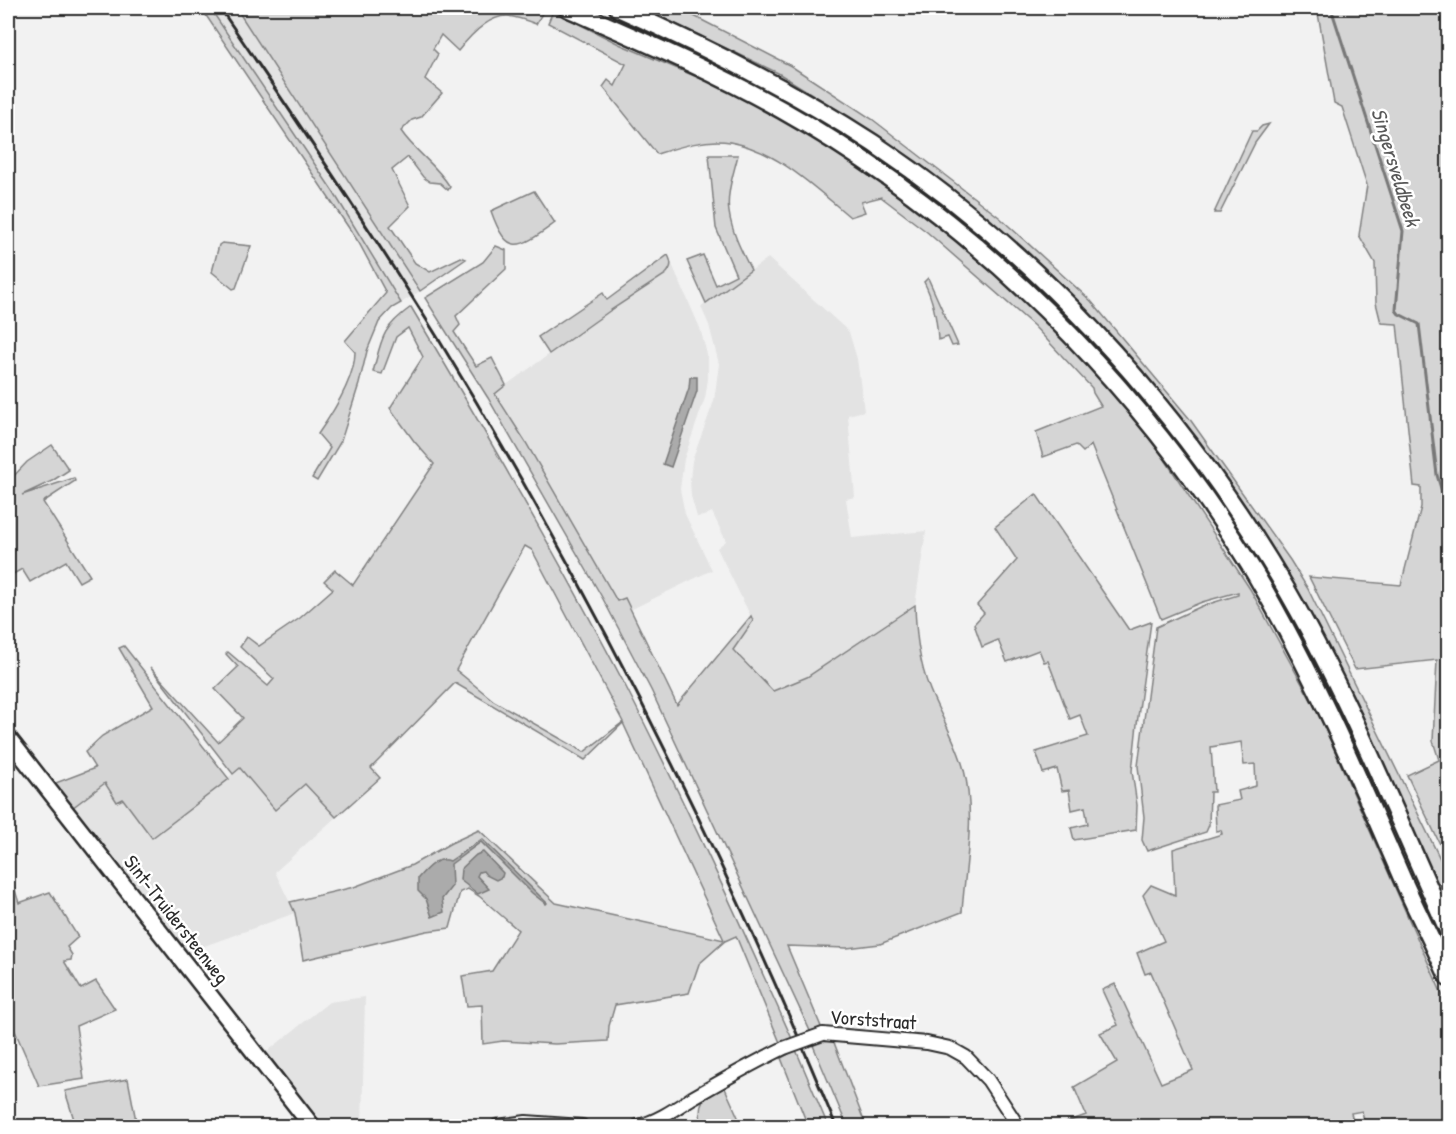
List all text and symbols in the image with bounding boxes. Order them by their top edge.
water label: Singersveldbeek [1364,104,1428,232]
street label: Sint-Truidersteenweg [118,849,236,989]
street label: Vorststraat [829,1003,918,1036]

